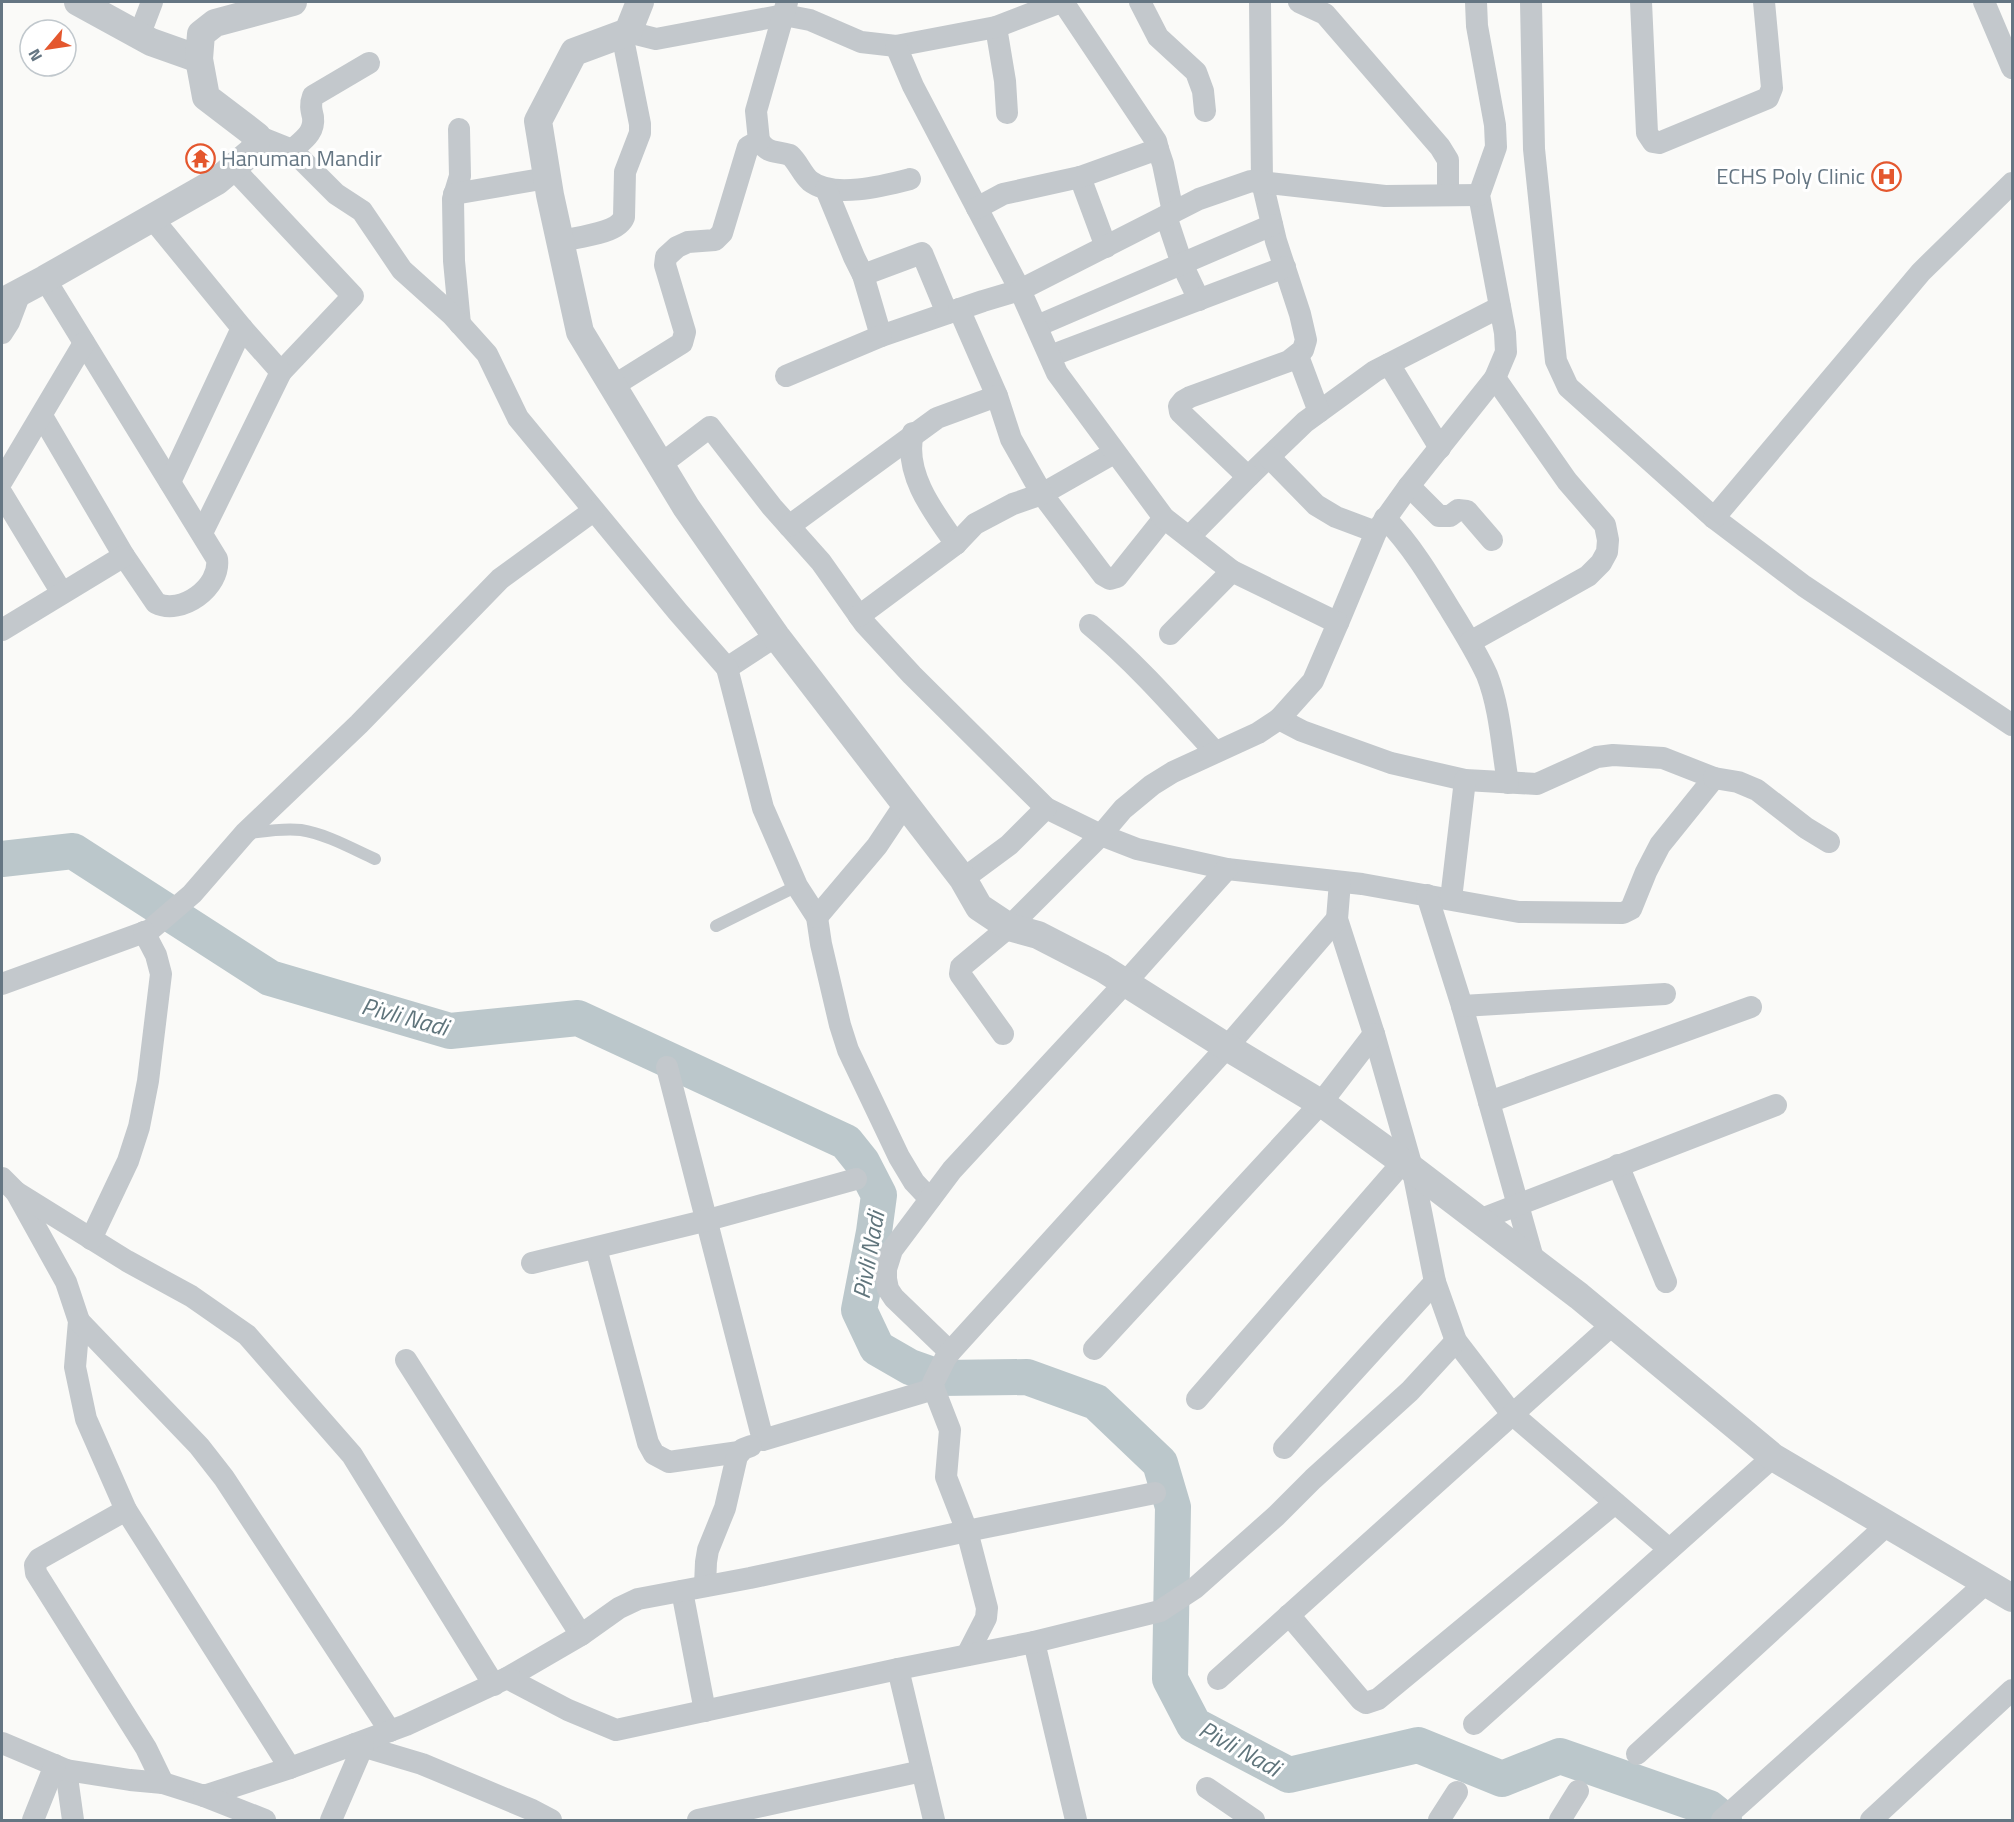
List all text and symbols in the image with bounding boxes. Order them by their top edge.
north arrow [18,18,78,78]
text: N [22,45,48,66]
place label: Hanuman Mandir [221,141,382,175]
temple icon: Hanuman Mandir [184,142,216,174]
place label: ECHS Poly Clinic [1716,159,1865,193]
hospital icon: ECHS Poly Clinic [1870,160,1902,192]
water label: Pivli Nadi [358,987,455,1046]
water label: Pivli Nadi [843,1205,894,1302]
water label: Pivli Nadi [1193,1711,1290,1787]

